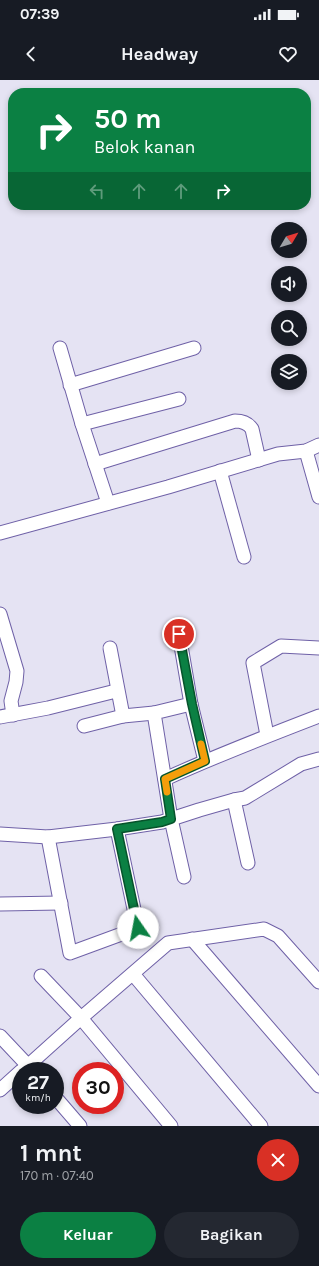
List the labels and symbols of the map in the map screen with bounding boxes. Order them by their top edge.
north arrow [271,222,307,258]
pin [162,617,196,651]
position arrow [117,907,159,949]
speed limit sign: 30 [72,1062,124,1114]

